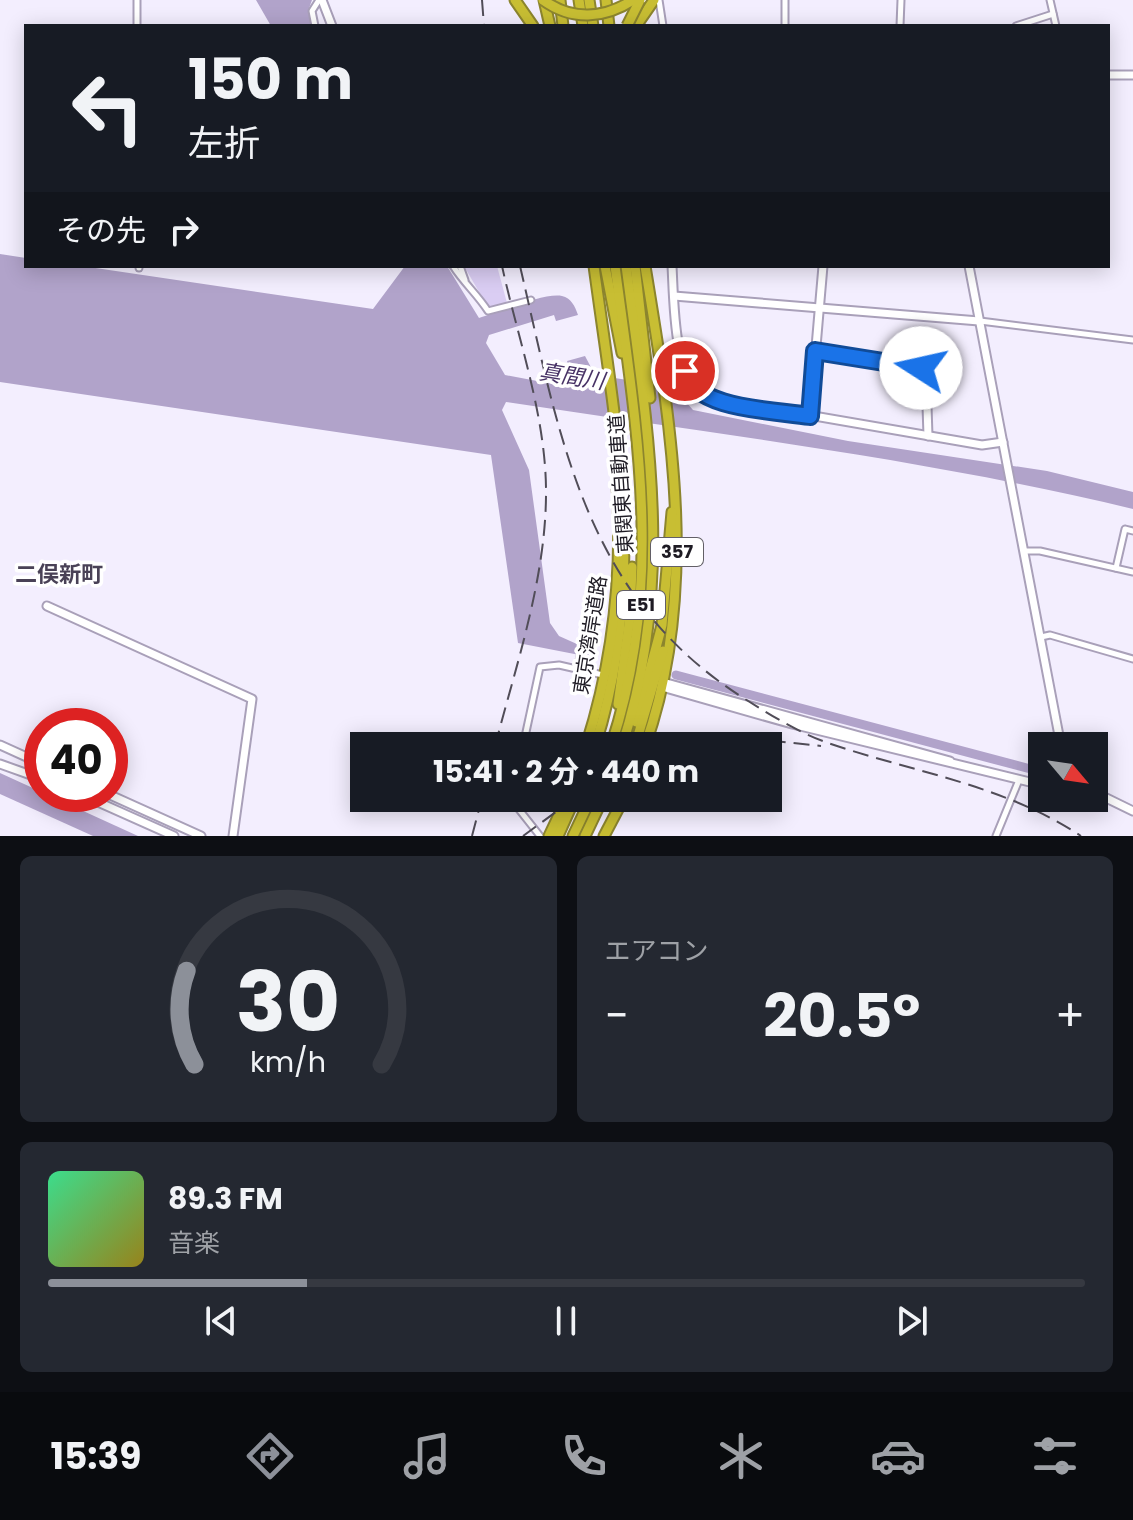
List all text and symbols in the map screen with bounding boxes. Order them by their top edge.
text: 150 m [188,40,353,119]
icon: left [56,56,160,160]
text: 左折 [188,118,260,169]
icon: right [162,208,206,252]
text: その先 [56,209,146,252]
position arrow [879,326,963,410]
pin [651,337,719,405]
icon: arrive [663,349,707,393]
water label: 真間川 [537,356,609,397]
street label: 東関東自動車道 [602,413,640,555]
road number: 357 [651,538,703,566]
district label: 二俣新町 [15,559,103,590]
street label: 東京湾岸道路 [567,574,613,696]
road number: E51 [617,591,665,619]
speed limit sign: 40 [24,708,128,812]
north arrow [1028,732,1108,812]
map controls [1028,732,1108,812]
text: 15:41 · 2 分 · 440 m [433,750,699,793]
text: エアコン [605,933,709,969]
text: 30 [236,944,341,1060]
text: 20.5° [763,974,920,1058]
text: − [605,985,629,1046]
text: + [1055,985,1085,1046]
text: km/h [250,1042,326,1082]
text: 89.3 FM [168,1177,283,1220]
text: 音楽 [168,1225,220,1261]
icon: previous [199,1299,243,1343]
icon: pause [544,1299,588,1343]
icon: next [890,1299,934,1343]
icon: directions [242,1428,298,1484]
icon: music [399,1428,455,1484]
icon: phone [556,1428,612,1484]
icon: climate [713,1428,769,1484]
icon: car [870,1428,926,1484]
icon: filters [1027,1428,1083,1484]
text: 15:39 [50,1431,142,1482]

